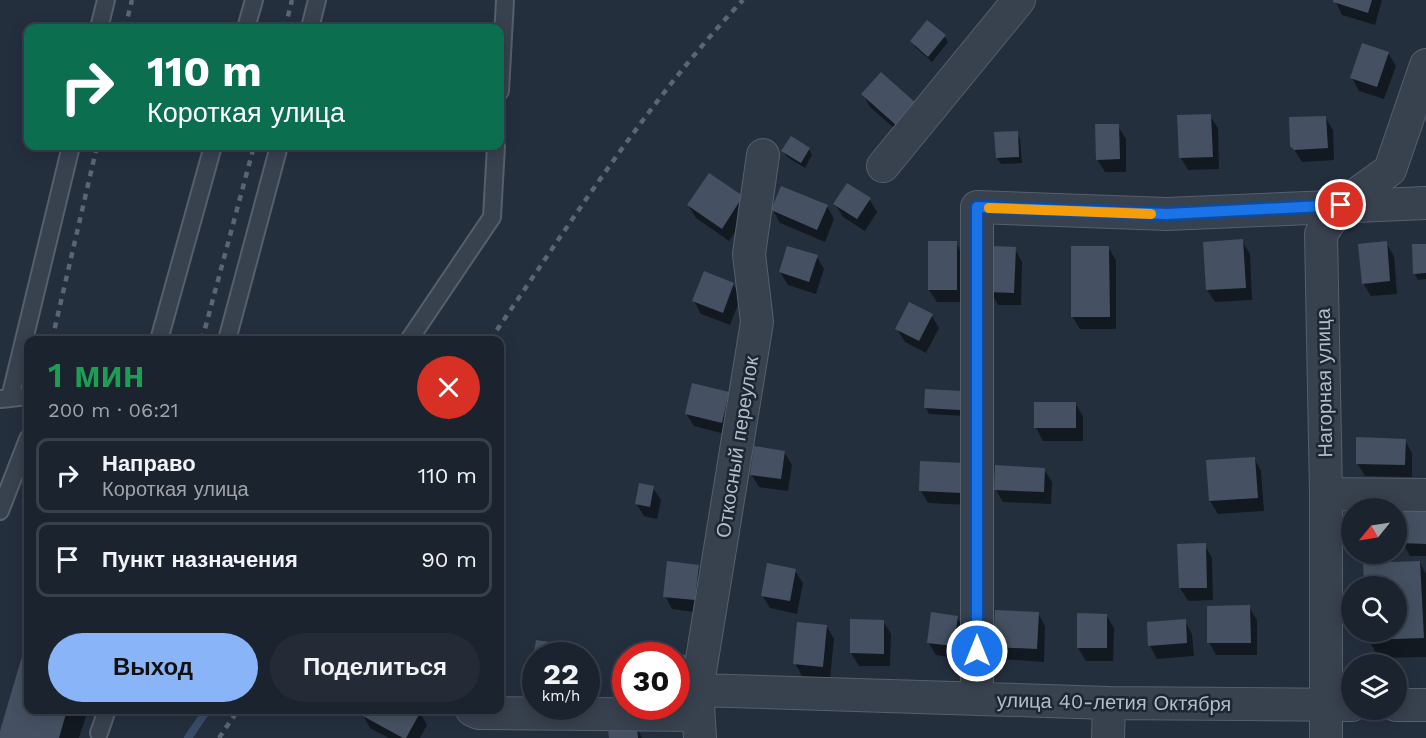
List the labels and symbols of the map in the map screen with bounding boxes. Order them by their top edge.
pin [1315,179,1366,230]
street label: Нагорная улица [1311,307,1337,458]
street label: Откосный переулок [711,354,763,540]
north arrow [1341,498,1407,564]
position arrow [945,619,1009,683]
speed limit sign: 30 [612,642,690,720]
street label: улица 40-летия Октября [997,688,1231,716]

